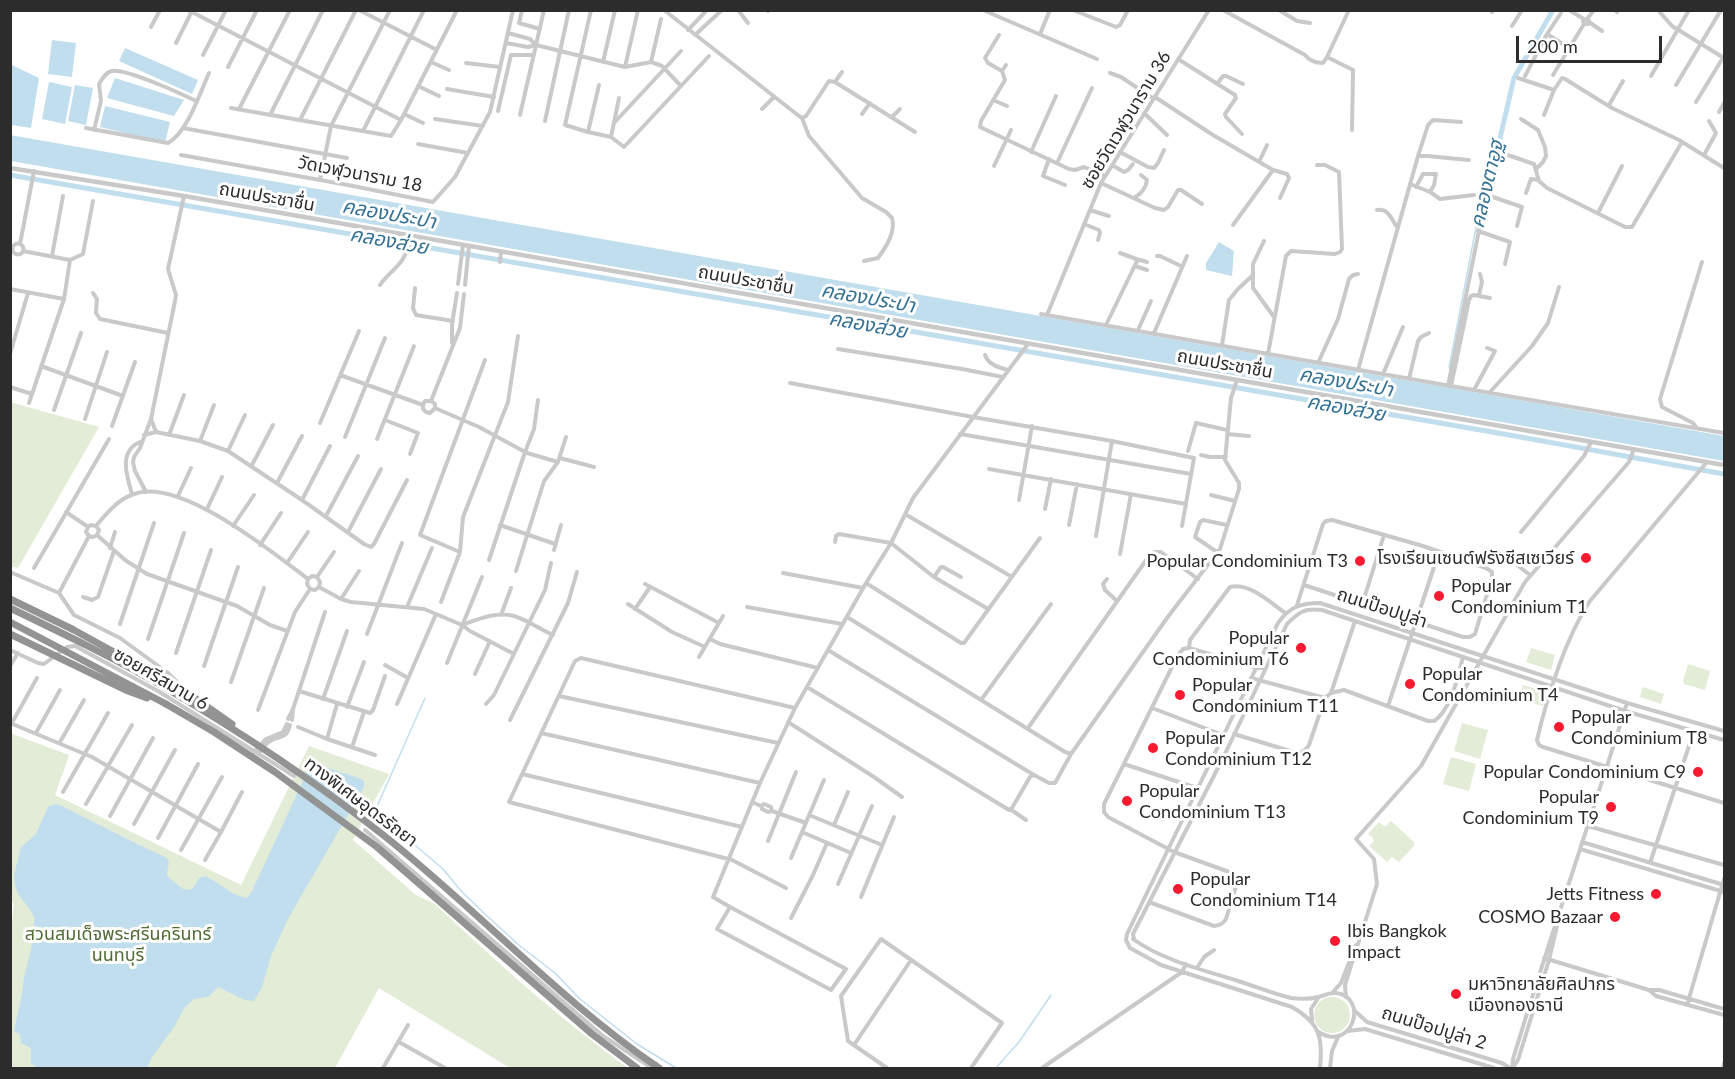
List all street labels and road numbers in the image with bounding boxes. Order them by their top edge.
street label: ซอยวัดเวฬุวนาราม 36 [1076,47,1176,193]
street label: วัดเวฬุวนาราม 18 [296,151,424,197]
street label: ถนนประชาชื่น [217,178,317,216]
street label: ถนนประชาชื่น [696,261,796,299]
street label: ถนนประชาชื่น [1175,345,1275,383]
street label: ถนนป๊อปปูล่า [1334,583,1430,633]
street label: ซอยศรีสมาน 6 [110,643,212,715]
street label: ทางพิเศษอุดรรัถยา [300,752,422,852]
street label: ถนนป๊อปปูล่า 2 [1379,1002,1489,1054]

